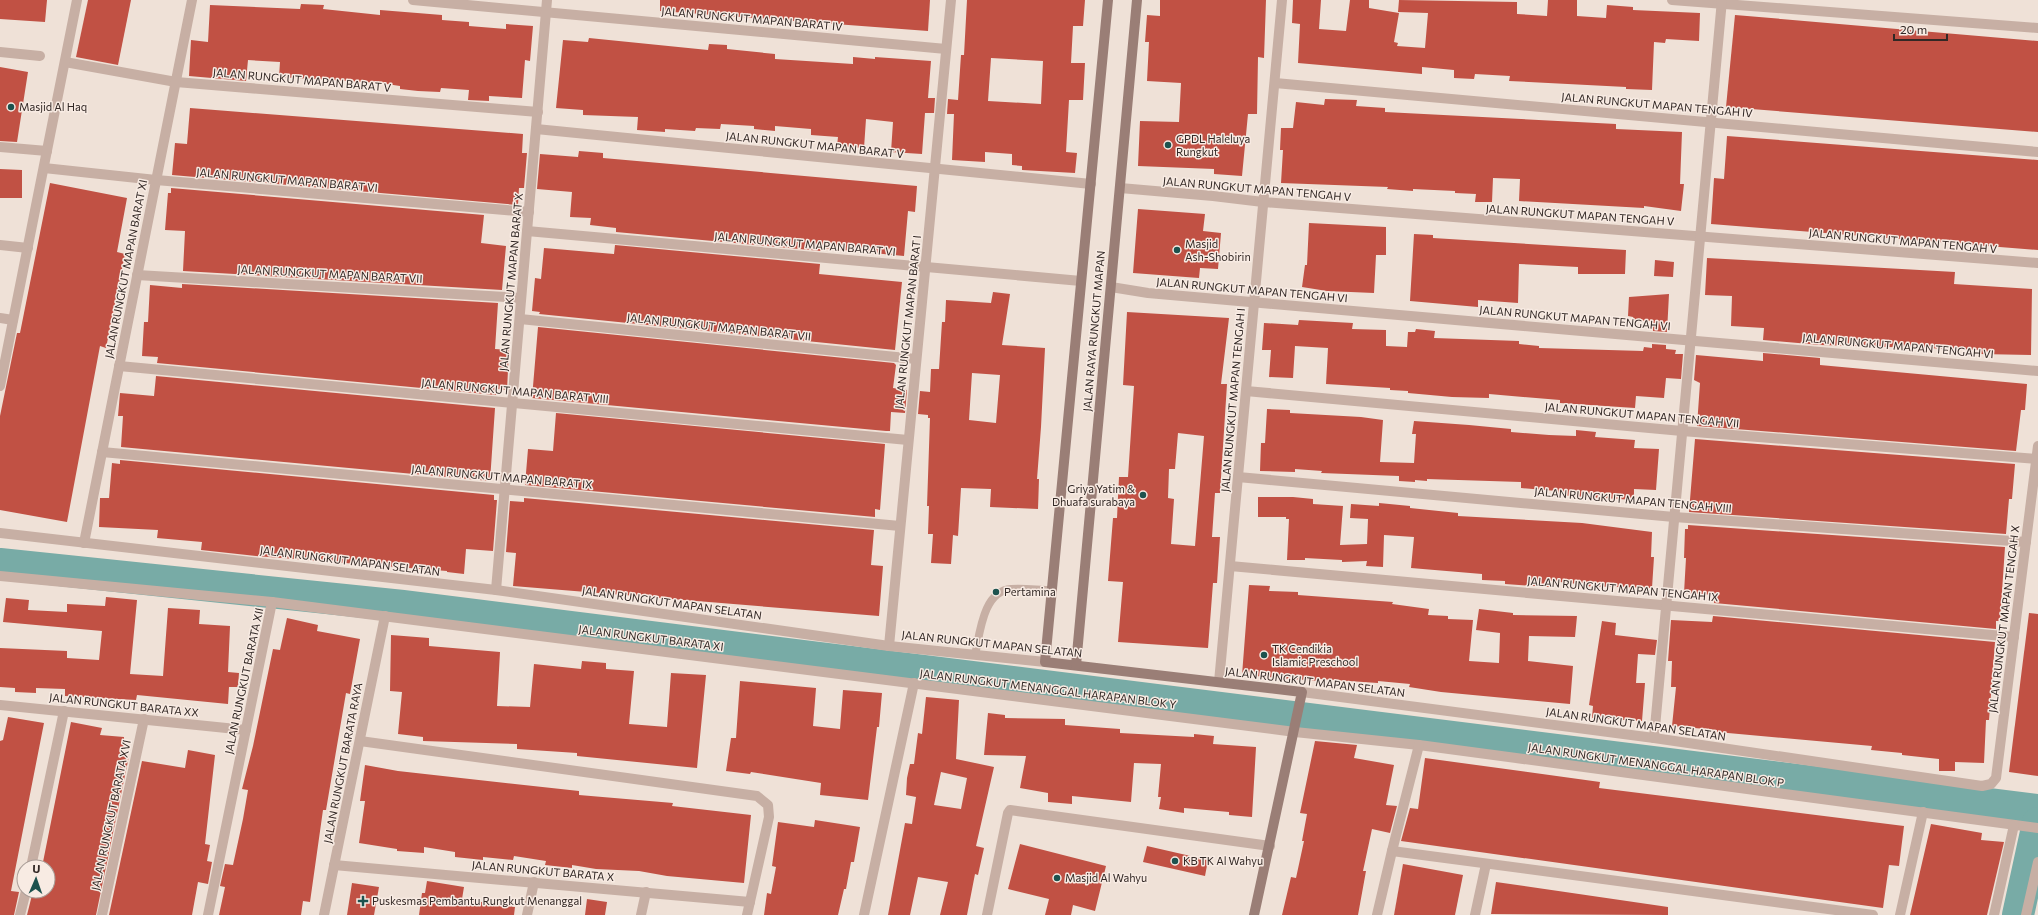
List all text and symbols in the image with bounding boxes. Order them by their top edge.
street label: JALAN RUNGKUT MAPAN BARAT IV [661,4,844,34]
scale bar [1894,16,1947,42]
text: 20 m [1900,22,1927,36]
street label: JALAN RUNGKUT MAPAN BARAT V [212,65,392,95]
street label: JALAN RUNGKUT MAPAN TENGAH IV [1561,90,1754,120]
place label: Masjid Al Haq [19,100,87,113]
marker: Masjid Al Haq [6,102,16,112]
street label: JALAN RUNGKUT MAPAN BARAT V [725,129,905,161]
place label: GPDL Haleluya Rungkut [1176,132,1250,158]
marker: GPDL Haleluya Rungkut [1163,140,1173,150]
street label: JALAN RUNGKUT MAPAN BARAT VI [196,165,378,195]
street label: JALAN RUNGKUT MAPAN TENGAH V [1162,174,1352,204]
street label: JALAN RUNGKUT MAPAN BARAT XI [102,178,150,360]
street label: JALAN RUNGKUT MAPAN BARAT X [496,192,526,372]
street label: JALAN RUNGKUT MAPAN TENGAH V [1485,201,1675,229]
street label: JALAN RUNGKUT MAPAN TENGAH V [1808,226,1998,256]
street label: JALAN RUNGKUT MAPAN BARAT VI [714,229,896,259]
street label: JALAN RUNGKUT MAPAN BARAT I [892,234,924,410]
place label: Masjid Ash-Shobirin [1185,237,1251,263]
marker: Masjid Ash-Shobirin [1172,245,1182,255]
street label: JALAN RAYA RUNGKUT MAPAN [1080,250,1108,412]
street label: JALAN RUNGKUT MAPAN BARAT VII [237,262,423,286]
street label: JALAN RUNGKUT MAPAN TENGAH VI [1156,275,1348,305]
street label: JALAN RUNGKUT MAPAN TENGAH VI [1479,303,1671,333]
street label: JALAN RUNGKUT MAPAN TENGAH I [1218,307,1248,493]
street label: JALAN RUNGKUT MAPAN BARAT VII [626,310,812,344]
street label: JALAN RUNGKUT MAPAN TENGAH VI [1802,331,1994,361]
street label: JALAN RUNGKUT MAPAN BARAT VIII [421,376,609,406]
street label: JALAN RUNGKUT MAPAN TENGAH VII [1544,400,1740,430]
street label: JALAN RUNGKUT MAPAN BARAT IX [411,462,594,492]
place label: Griya Yatim & Dhuafa surabaya [1052,482,1135,508]
street label: JALAN RUNGKUT MAPAN TENGAH VIII [1534,484,1732,516]
marker: Griya Yatim & Dhuafa surabaya [1138,490,1148,500]
street label: JALAN RUNGKUT MAPAN TENGAH X [1986,524,2023,714]
street label: JALAN RUNGKUT MAPAN SELATAN [259,543,441,579]
street label: JALAN RUNGKUT MAPAN TENGAH IX [1527,574,1720,604]
street label: JALAN RUNGKUT MAPAN SELATAN [581,583,763,623]
place label: Pertamina [1004,585,1056,598]
marker: Pertamina [991,587,1001,597]
street label: JALAN RUNGKUT BARATA XII [222,607,266,755]
street label: JALAN RUNGKUT BARATA XI [578,622,724,654]
street label: JALAN RUNGKUT MAPAN SELATAN [901,628,1083,660]
place label: TK Cendikia Islamic Preschool [1272,642,1358,668]
marker: TK Cendikia Islamic Preschool [1259,650,1269,660]
street label: JALAN RUNGKUT MAPAN SELATAN [1224,664,1406,700]
street label: JALAN RUNGKUT MENANGGAL HARAPAN BLOK Y [919,666,1177,712]
street label: JALAN RUNGKUT BARATA RAYA [321,681,366,845]
street label: JALAN RUNGKUT BARATA XX [48,690,200,720]
street label: JALAN RUNGKUT MAPAN SELATAN [1545,704,1727,744]
street label: JALAN RUNGKUT BARATA XVI [88,738,134,892]
street label: JALAN RUNGKUT MENANGGAL HARAPAN BLOK P [1527,740,1785,790]
place label: KB TK Al Wahyu [1183,854,1263,867]
marker: KB TK Al Wahyu [1170,856,1180,866]
street label: JALAN RUNGKUT BARATA X [471,858,615,884]
north arrow [16,859,56,899]
text: U [32,862,41,875]
place label: Masjid Al Wahyu [1065,871,1147,884]
marker: Masjid Al Wahyu [1052,873,1062,883]
place label: Puskesmas Pembantu Rungkut Menanggal [372,894,582,907]
marker: Puskesmas Pembantu Rungkut Menanggal [357,895,369,907]

